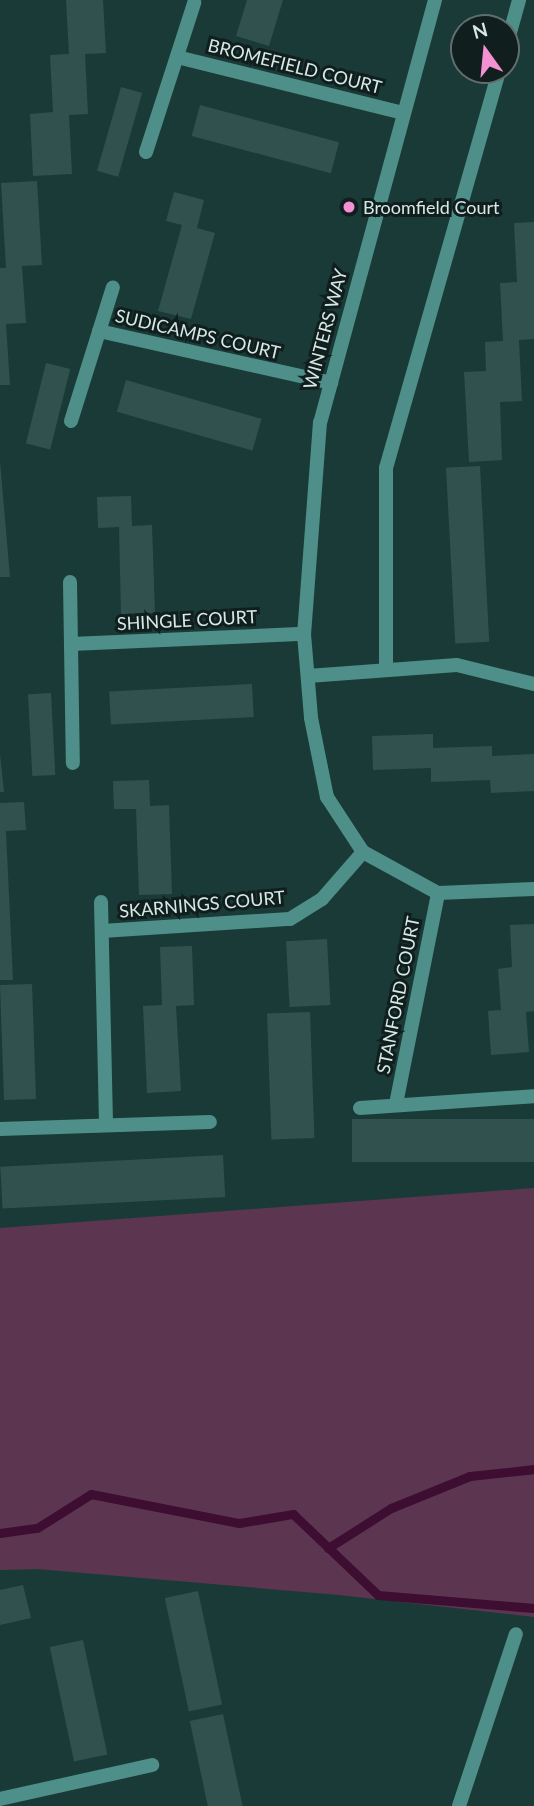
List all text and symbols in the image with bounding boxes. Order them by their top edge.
north arrow [450,14,520,84]
text: N [470,17,490,43]
street label: BROMEFIELD COURT [206,34,384,98]
place label: Broomfield Court [363,196,500,218]
marker: Broomfield Court [341,199,357,215]
street label: WINTERS WAY [299,266,351,392]
street label: SUDICAMPS COURT [113,304,283,364]
street label: SHINGLE COURT [116,606,258,634]
street label: SKARNINGS COURT [118,886,286,922]
street label: STANFORD COURT [372,914,424,1076]

